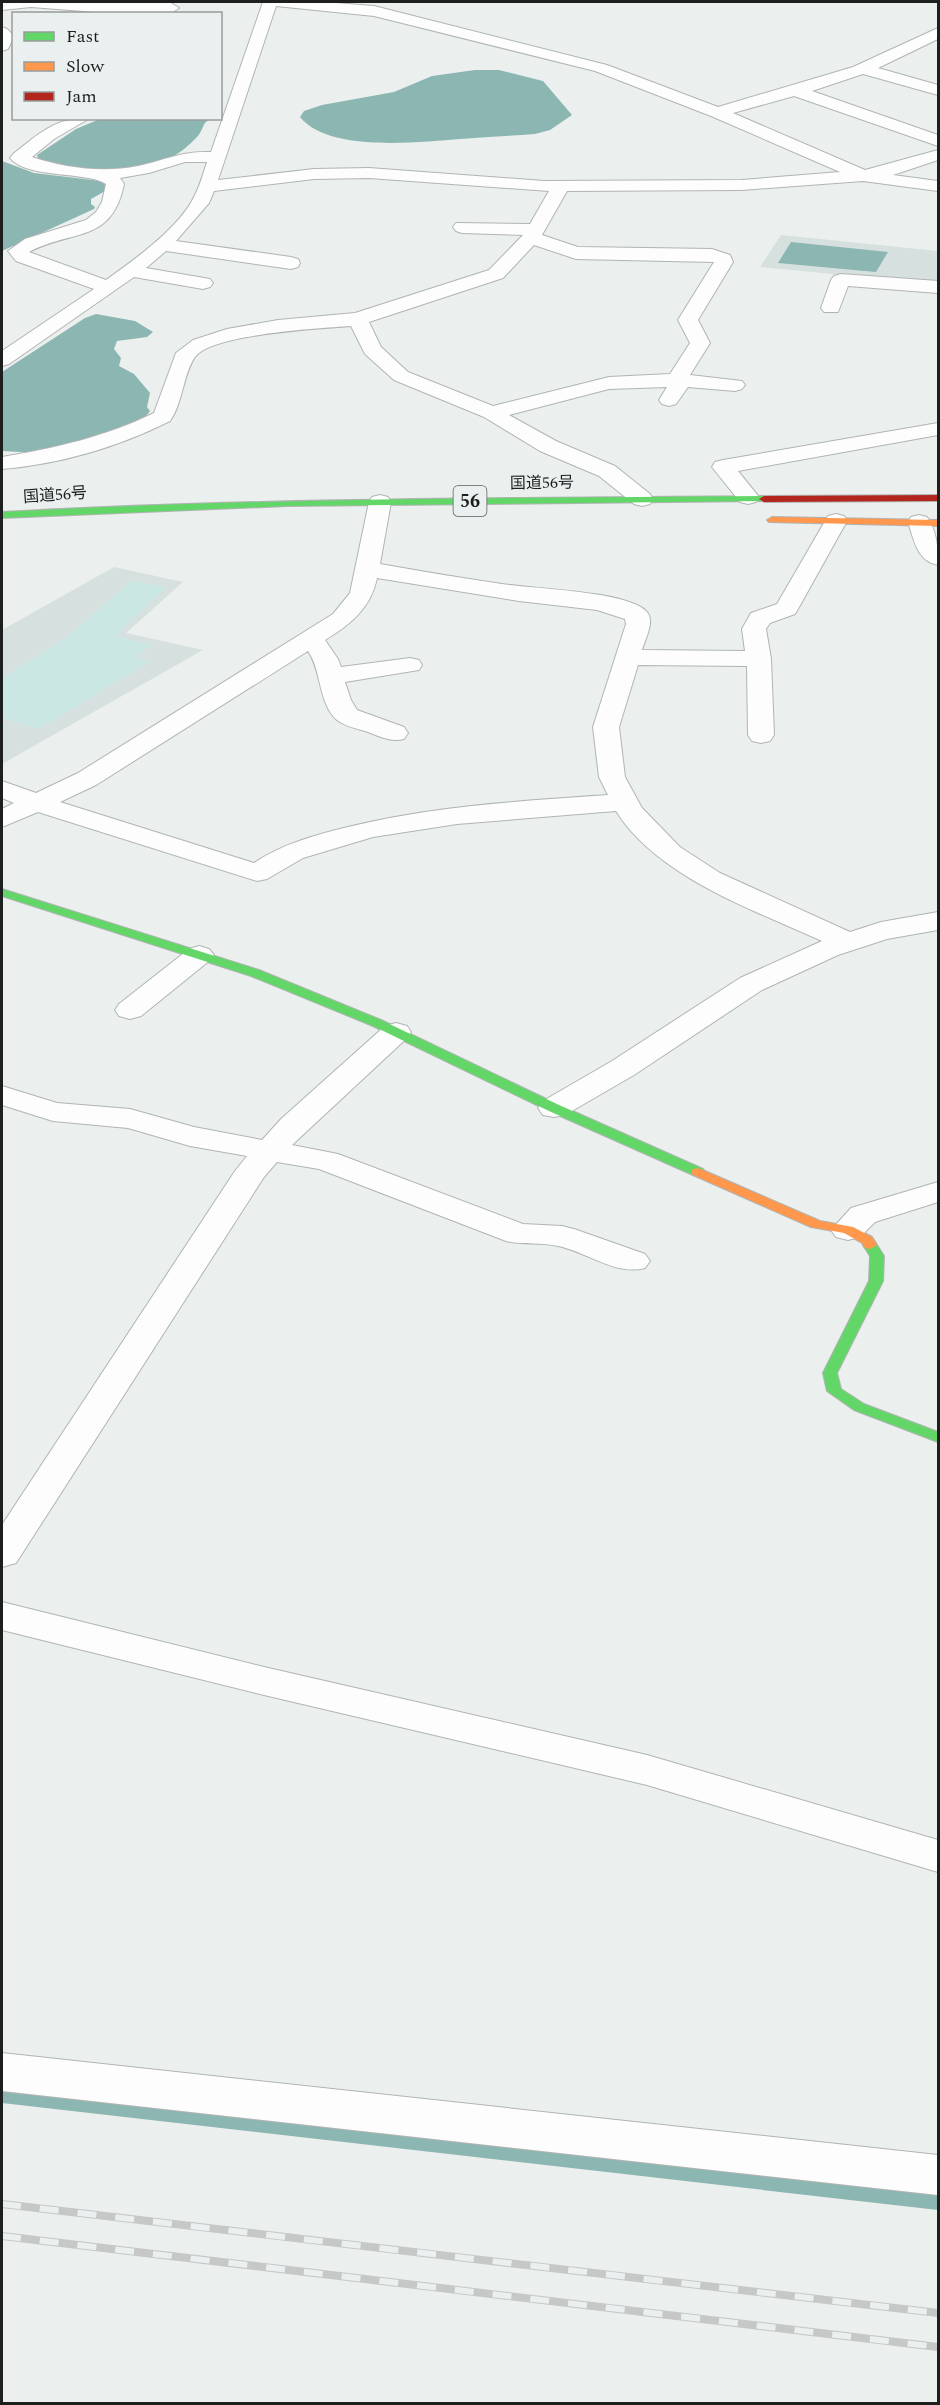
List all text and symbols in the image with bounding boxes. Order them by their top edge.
legend [12,12,222,120]
text: Fast [66,23,99,50]
text: Slow [66,53,105,80]
text: Jam [66,83,97,110]
street label: 国道56号 [510,470,574,496]
street label: 国道56号 [22,481,88,509]
road number: 56 [454,486,486,516]

